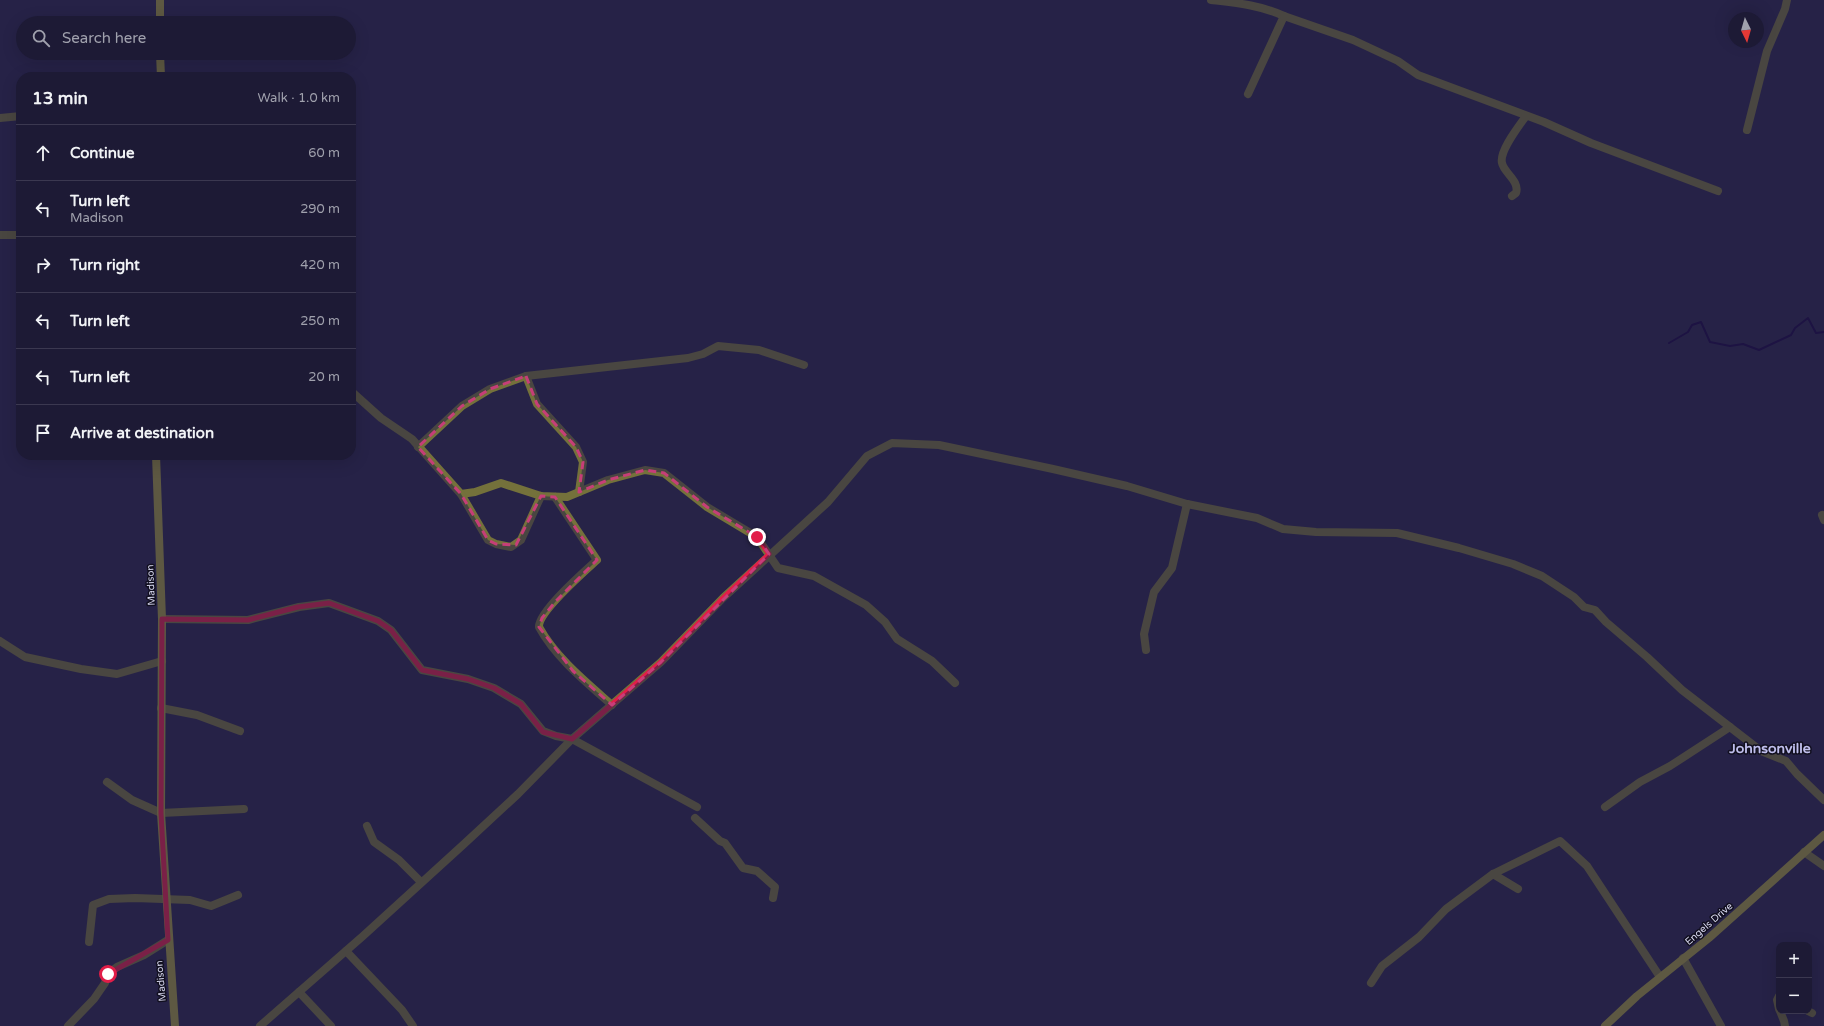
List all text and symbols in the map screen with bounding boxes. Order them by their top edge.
north arrow [1728,12,1764,48]
search box [16,16,356,60]
icon: search [30,27,52,49]
text: Search here [62,29,146,47]
text: 13 min [32,88,88,109]
text: Walk · 1.0 km [258,90,340,106]
icon: ahead [32,142,54,164]
text: Continue [70,144,134,162]
text: 60 m [308,145,340,161]
text: Turn left [70,192,130,210]
icon: left [32,198,54,220]
text: 290 m [300,201,340,217]
text: Madison [70,210,123,226]
icon: right [32,254,54,276]
text: Turn right [70,256,140,274]
text: 420 m [300,257,340,273]
icon: left [32,310,54,332]
text: Turn left [70,312,130,330]
text: 250 m [300,313,340,329]
icon: left [32,366,54,388]
text: Turn left [70,368,130,386]
text: 20 m [308,369,340,385]
icon: arrive [32,422,54,444]
text: Arrive at destination [70,424,214,442]
route end [748,528,766,546]
street label: Madison [144,564,158,606]
district label: Johnsonville [1728,740,1811,757]
street label: Engels Drive [1683,900,1735,948]
map controls [1776,942,1812,1014]
button: + [1776,942,1812,978]
street label: Madison [153,960,169,1002]
route start [99,965,117,983]
button: − [1776,978,1812,1014]

